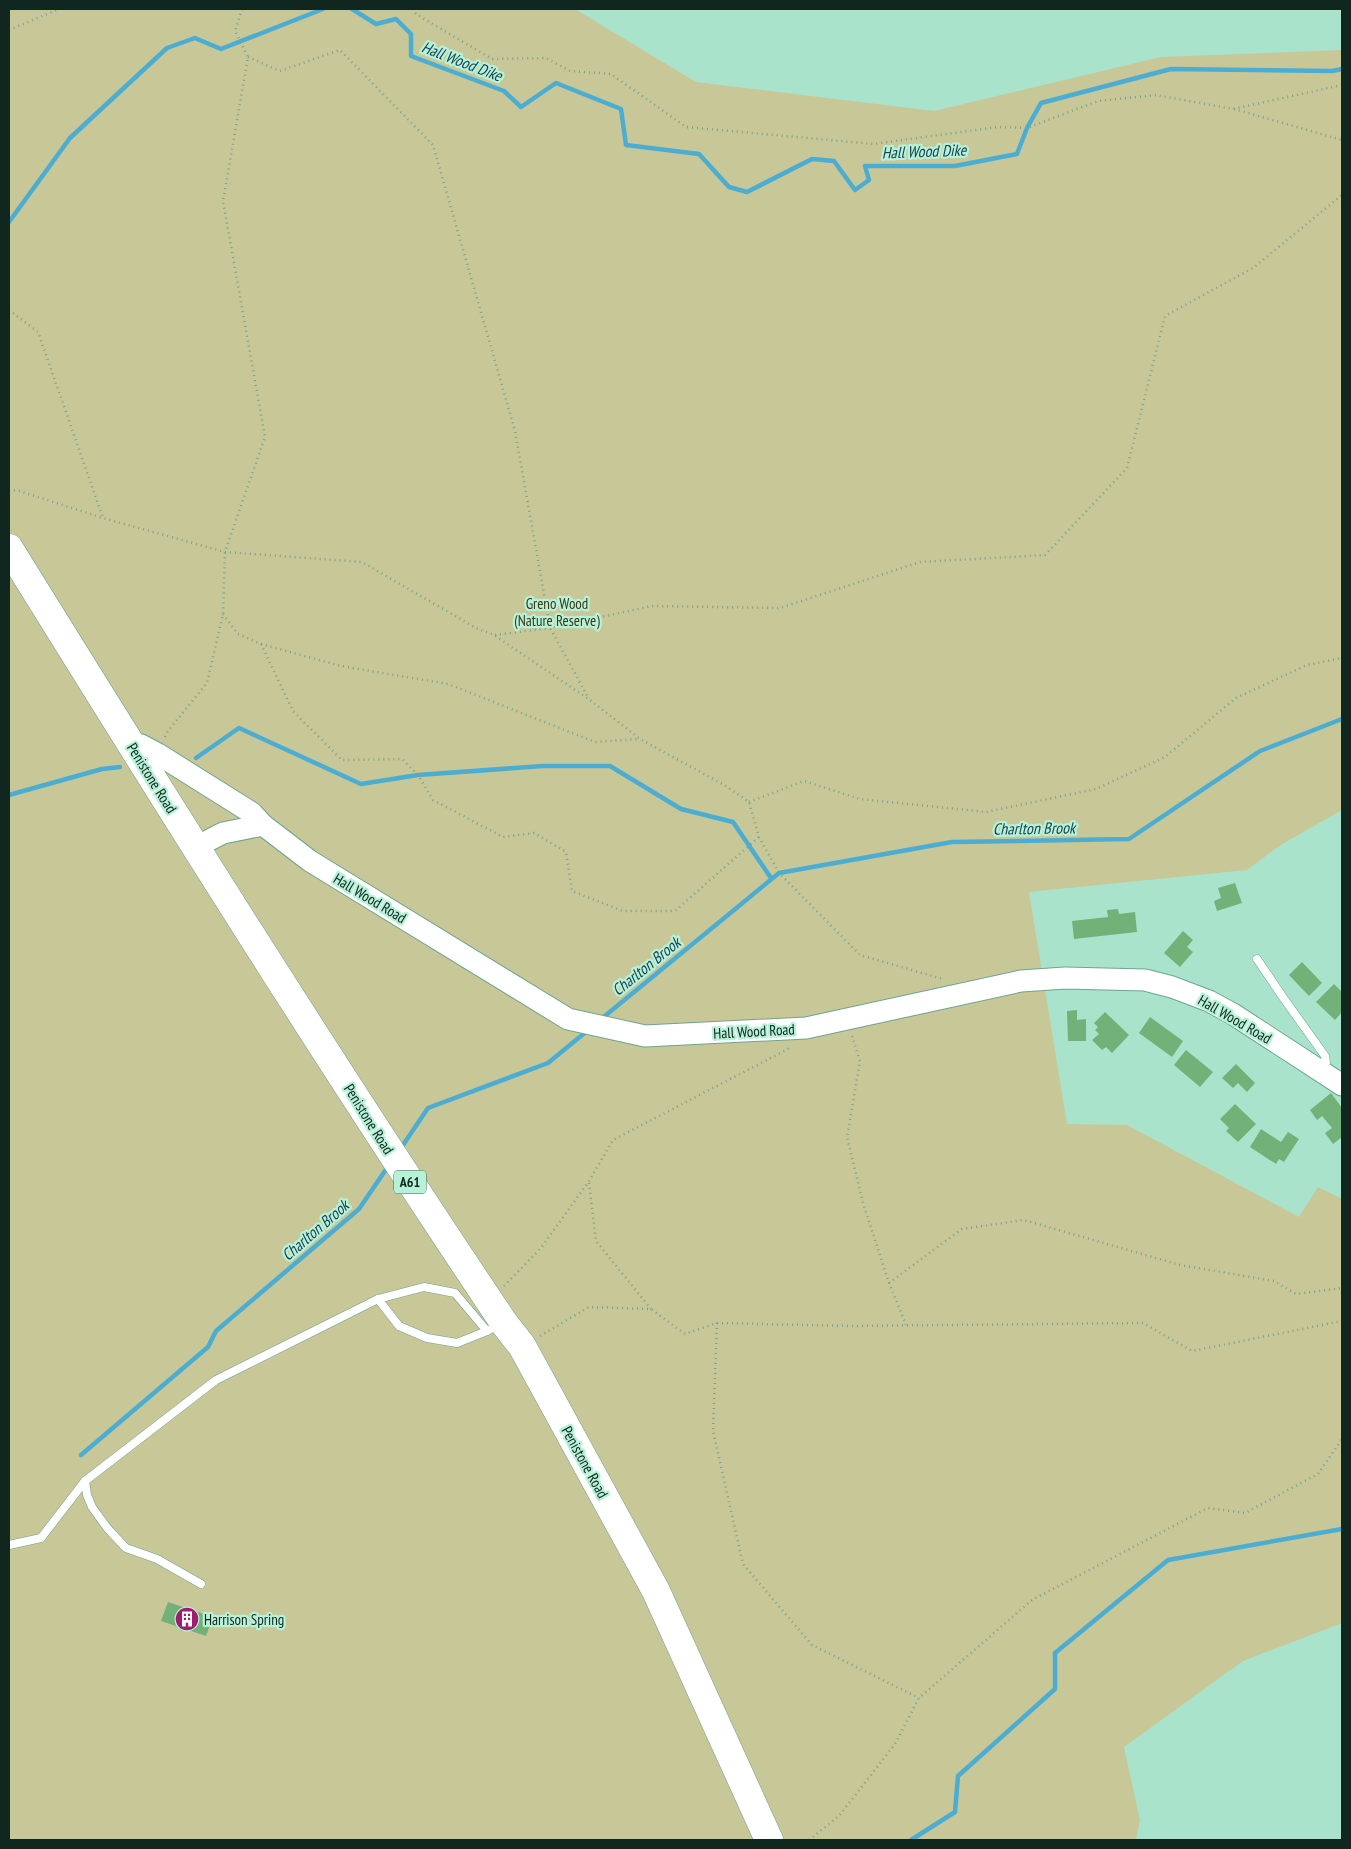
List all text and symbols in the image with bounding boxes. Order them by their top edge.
water label: Hall Wood Dike [419,37,506,86]
water label: Hall Wood Dike [881,139,968,162]
park label: Greno Wood (Nature Reserve) [514,594,600,630]
street label: Penistone Road [123,739,181,817]
water label: Charlton Brook [993,817,1077,839]
street label: Hall Wood Road [330,869,410,927]
water label: Charlton Brook [608,931,686,1000]
street label: Hall Wood Road [1195,990,1275,1048]
street label: Hall Wood Road [713,1019,795,1043]
street label: Penistone Road [340,1080,398,1158]
road number: A61 [394,1170,426,1194]
water label: Charlton Brook [277,1194,354,1265]
street label: Penistone Road [557,1423,613,1501]
building icon: Harrison Spring [174,1606,200,1632]
place label: Harrison Spring [204,1610,284,1629]

